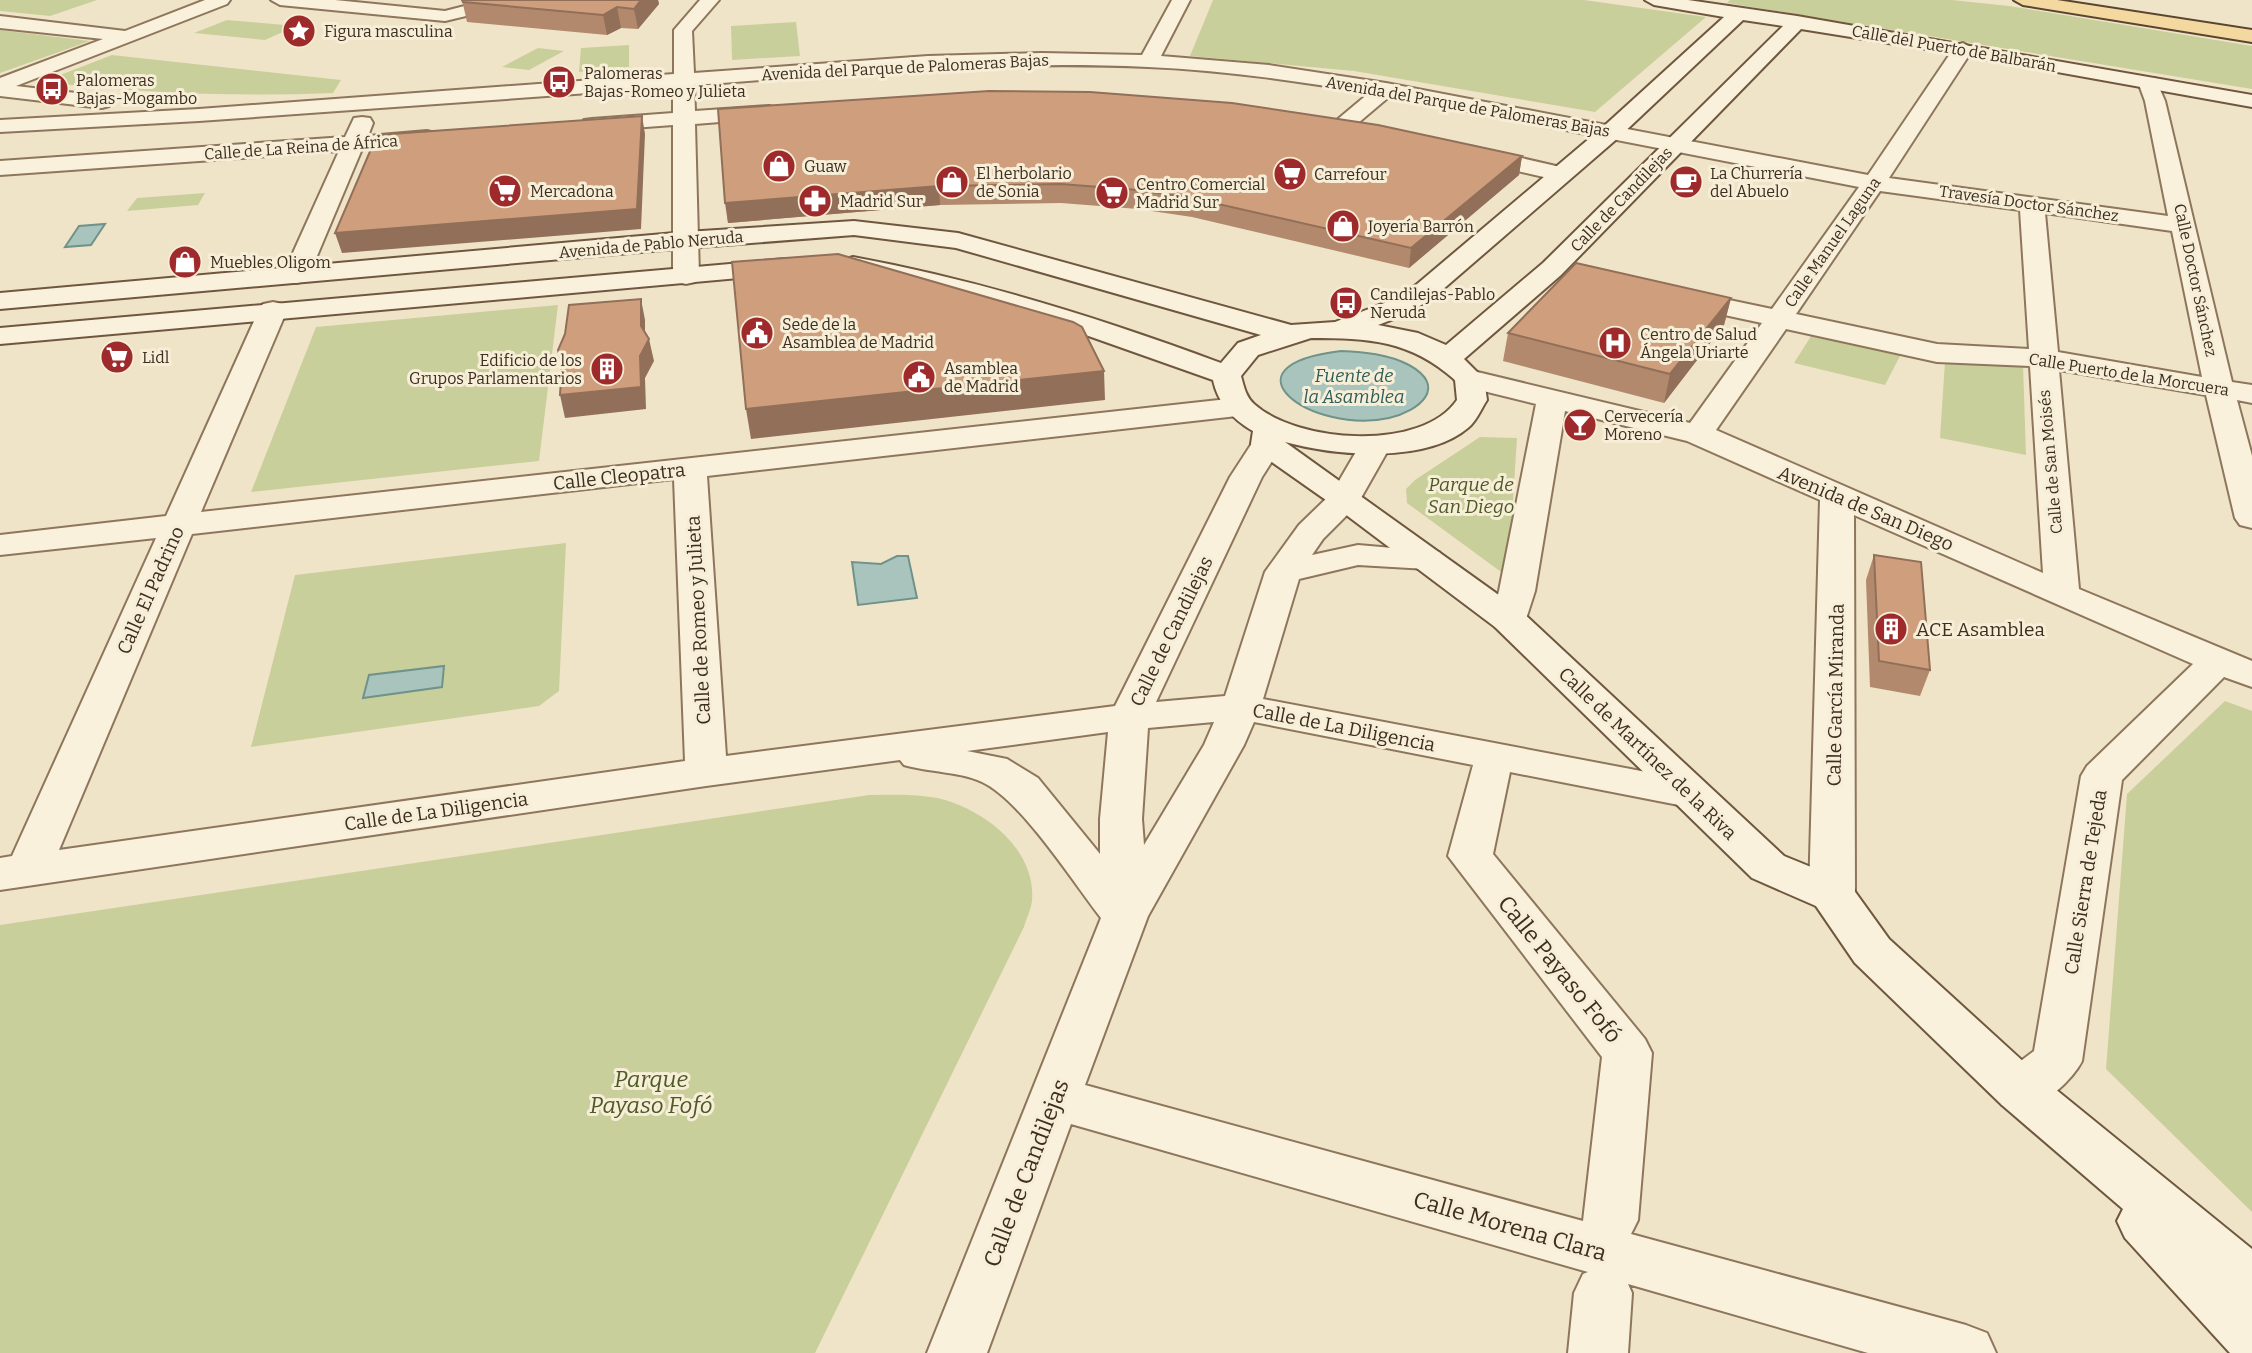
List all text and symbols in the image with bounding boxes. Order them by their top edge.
place icon: Figura masculina [280,12,318,50]
street label: Calle del Puerto de Balbarán [1850,21,2058,76]
place label: Figura masculina [324,22,453,41]
street label: Avenida del Parque de Palomeras Bajas [761,50,1049,85]
bus stop icon: Palomeras Bajas-Romeo y Julieta [540,63,578,101]
place label: Palomeras Bajas-Romeo y Julieta [584,64,746,101]
bus stop icon: Palomeras Bajas-Mogambo [33,70,71,108]
place label: Palomeras Bajas-Mogambo [76,71,197,108]
street label: Avenida del Parque de Palomeras Bajas [1324,72,1611,141]
street label: Calle de La Reina de África [203,130,399,164]
street label: Calle de Candilejas [1566,143,1676,256]
shop icon: Guaw [760,147,798,185]
supermarket icon: Carrefour [1271,155,1309,193]
place label: Guaw [804,157,847,176]
shop icon: El herbolario de Sonia [933,163,971,201]
cafe icon: La Churrería del Abuelo [1667,163,1705,201]
place label: El herbolario de Sonia [976,164,1072,201]
place label: La Churrería del Abuelo [1710,164,1803,201]
place label: Carrefour [1314,165,1387,184]
supermarket icon: Mercadona [486,172,524,210]
street label: Calle Manuel Laguna [1780,173,1885,311]
supermarket icon: Centro Comercial Madrid Sur [1093,174,1131,212]
place label: Centro Comercial Madrid Sur [1136,175,1266,212]
street label: Travesía Doctor Sánchez [1938,181,2120,226]
place label: Mercadona [530,182,614,201]
pharmacy icon: Madrid Sur [796,182,834,220]
place label: Madrid Sur [840,192,923,211]
street label: Calle Doctor Sánchez [2170,202,2221,359]
shop icon: Joyería Barrón [1324,207,1362,245]
place label: Joyería Barrón [1367,217,1474,236]
street label: Avenida de Pablo Neruda [558,227,744,262]
shop icon: Muebles Oligom [166,243,204,281]
place label: Muebles Oligom [210,253,331,272]
bus stop icon: Candilejas-Pablo Neruda [1327,284,1365,322]
place label: Candilejas-Pablo Neruda [1370,285,1495,322]
public building icon: Sede de la Asamblea de Madrid [738,314,776,352]
place label: Sede de la Asamblea de Madrid [782,315,935,352]
hospital icon: Centro de Salud Ángela Uriarte [1596,324,1634,362]
place label: Centro de Salud Ángela Uriarte [1640,325,1758,362]
supermarket icon: Lidl [98,338,136,376]
place label: Lidl [142,348,170,367]
street label: Calle Puerto de la Morcuera [2027,349,2231,400]
building icon: Edificio de los Grupos Parlamentarios [588,350,626,388]
place label: Edificio de los Grupos Parlamentarios [409,351,582,388]
public building icon: Asamblea de Madrid [900,358,938,396]
place label: Asamblea de Madrid [944,359,1019,396]
water label: Fuente de la Asamblea [1304,365,1404,408]
street label: Calle de San Moisés [2035,389,2066,535]
bar icon: Cervecería Moreno [1561,406,1599,444]
place label: Cervecería Moreno [1604,407,1684,444]
street label: Calle Cleopatra [552,458,687,495]
street label: Avenida de San Diego [1774,461,1957,556]
park label: Parque de San Diego [1428,473,1514,518]
street label: Calle de Romeo y Julieta [682,514,715,725]
street label: Calle El Padrino [112,523,189,658]
street label: Calle de Candilejas [1125,552,1218,710]
street label: Calle García Miranda [1822,603,1849,787]
building icon: ACE Asamblea [1872,610,1910,648]
place label: ACE Asamblea [1916,618,2045,641]
street label: Calle de Martínez de la Riva [1554,662,1742,845]
street label: Calle de La Diligencia [1251,699,1438,757]
street label: Calle de La Diligencia [343,787,530,836]
street label: Calle Sierra de Tejeda [2060,787,2112,976]
street label: Calle Payaso Fofó [1492,890,1628,1048]
park label: Parque Payaso Fofó [589,1065,713,1119]
street label: Calle de Candilejas [977,1075,1075,1271]
street label: Calle Morena Clara [1410,1185,1610,1267]

